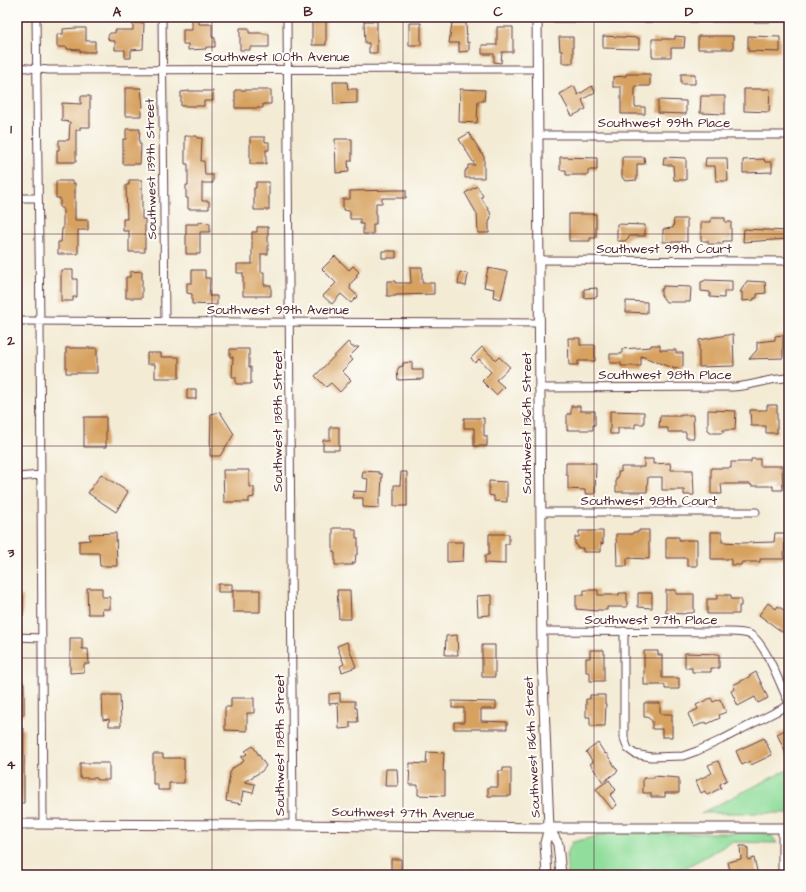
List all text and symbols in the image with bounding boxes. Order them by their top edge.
text: A [113,3,122,21]
text: B [303,3,313,21]
text: C [493,3,503,21]
text: D [685,3,694,21]
street label: Southwest 100th Avenue [204,48,350,66]
street label: Southwest 139th Street [141,98,161,240]
street label: Southwest 99th Place [598,114,730,132]
text: 1 [10,120,12,138]
street label: Southwest 99th Court [596,240,733,258]
street label: Southwest 99th Avenue [207,301,349,319]
text: 2 [6,332,15,350]
street label: Southwest 138th Street [269,349,287,492]
street label: Southwest 136th Street [518,351,536,494]
street label: Southwest 98th Place [598,366,732,384]
street label: Southwest 98th Court [581,492,718,510]
text: 3 [7,544,15,562]
street label: Southwest 97th Place [585,611,718,629]
street label: Southwest 138th Street [271,673,289,816]
street label: Southwest 136th Street [519,675,545,818]
text: 4 [7,756,16,774]
street label: Southwest 97th Avenue [331,803,475,823]

